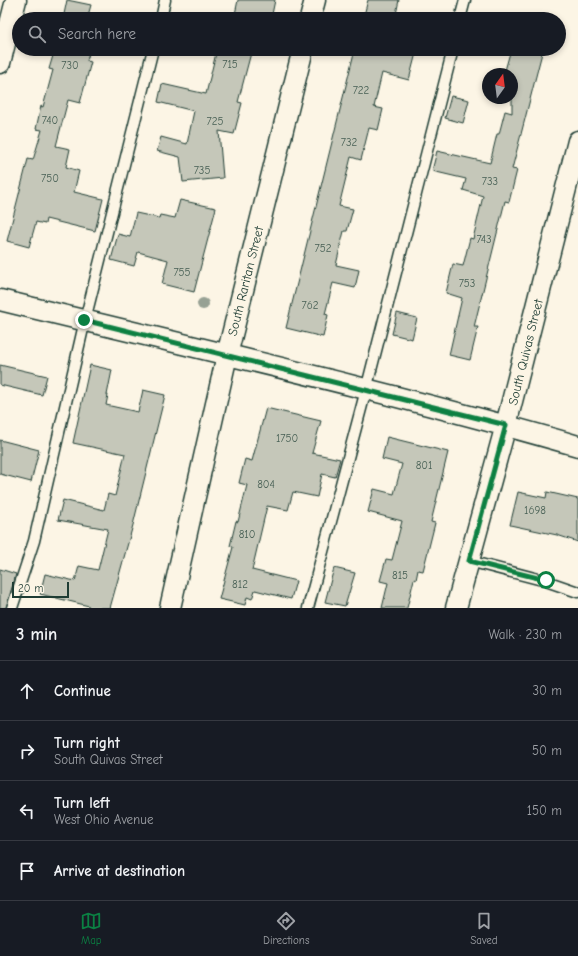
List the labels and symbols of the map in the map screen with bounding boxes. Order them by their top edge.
house number: 715 [222,58,238,71]
house number: 730 [61,59,79,72]
north arrow [482,68,518,104]
house number: 722 [353,84,370,97]
house number: 740 [42,114,58,127]
house number: 725 [207,115,223,128]
house number: 732 [341,136,358,149]
house number: 735 [194,164,210,177]
house number: 750 [41,172,59,185]
house number: 733 [482,175,498,188]
street label: South Raritan Street [225,224,267,337]
house number: 743 [476,233,492,246]
house number: 752 [315,242,332,255]
house number: 755 [173,266,191,279]
house number: 753 [459,277,475,290]
street label: South Quivas Street [505,296,546,407]
house number: 762 [302,299,319,312]
route end [75,311,93,329]
house number: 1750 [276,432,298,445]
house number: 801 [416,459,432,472]
house number: 804 [257,478,275,491]
house number: 1698 [524,504,546,517]
house number: 810 [239,528,255,541]
house number: 815 [392,569,408,582]
route start [537,571,555,589]
house number: 812 [232,578,248,591]
scale bar [12,580,69,599]

